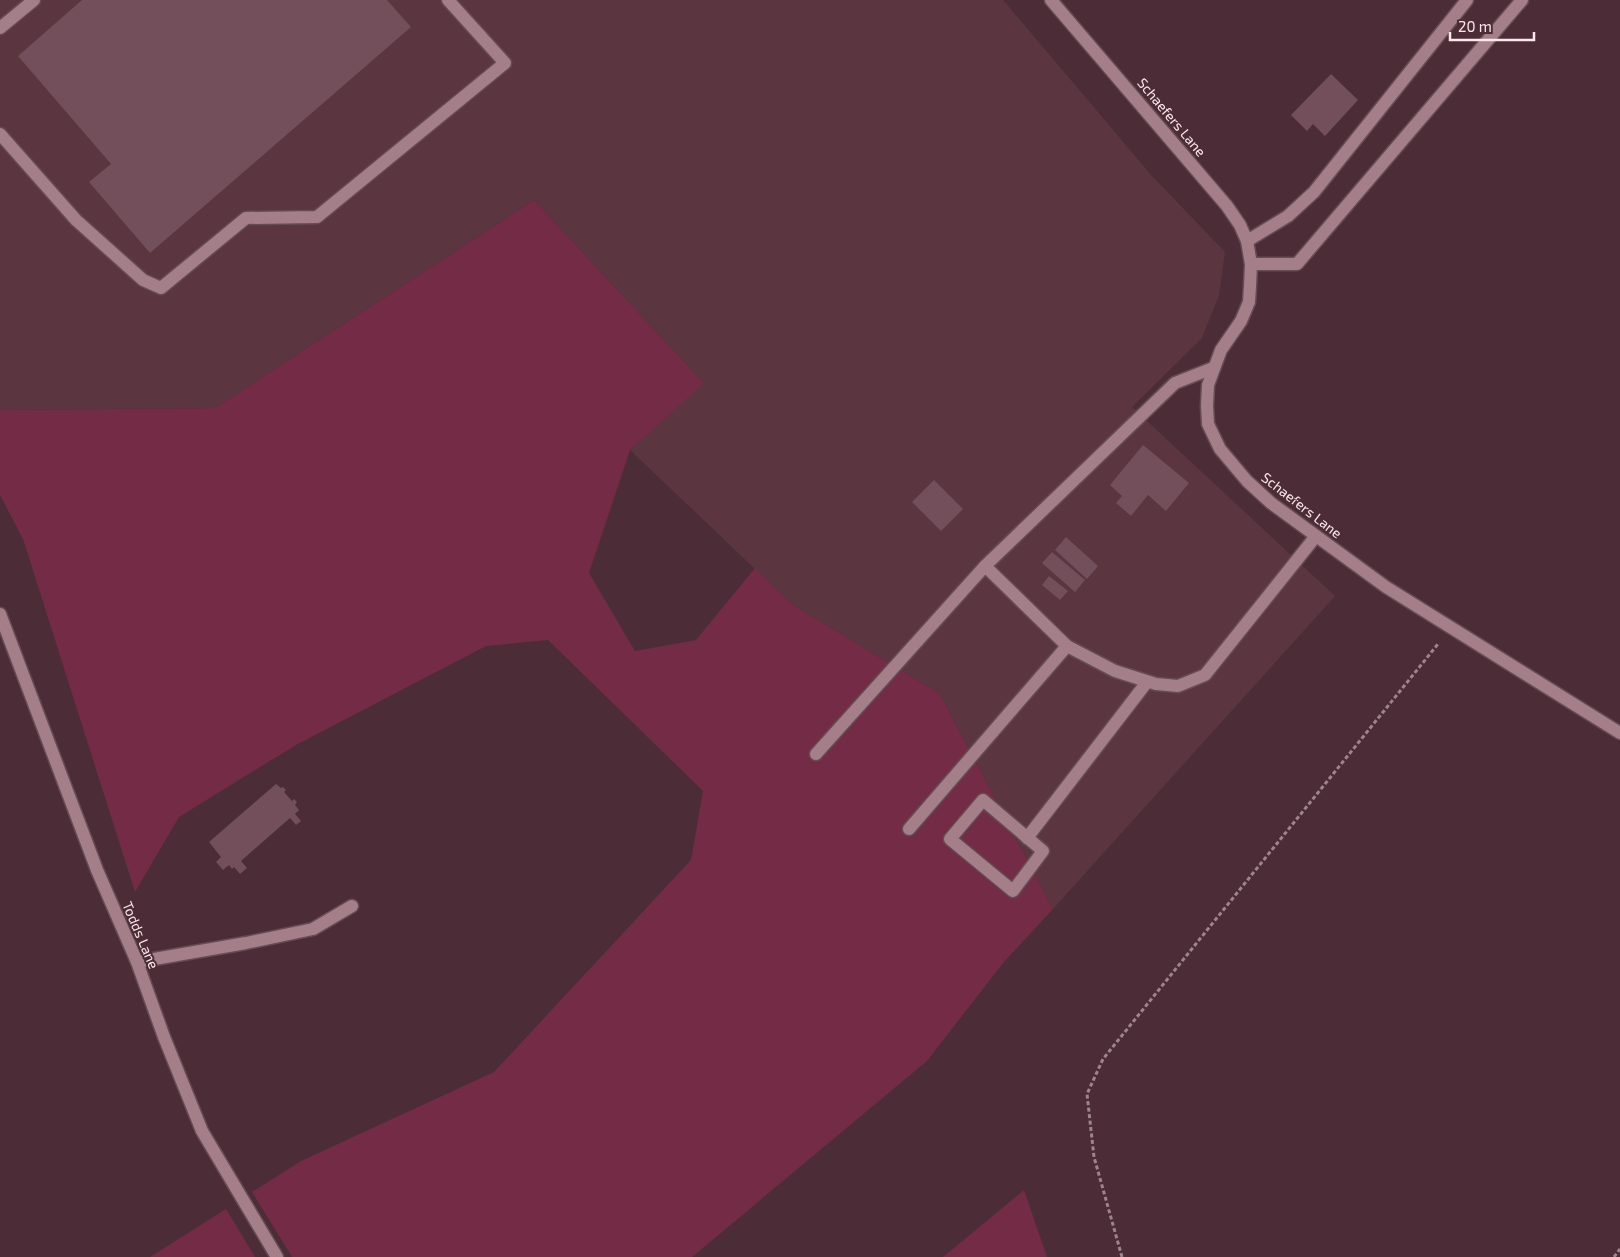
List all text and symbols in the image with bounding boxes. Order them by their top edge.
scale bar [1450,10,1534,42]
text: 20 m [1458,17,1492,35]
street label: Schaefers Lane [1134,74,1210,160]
street label: Schaefers Lane [1258,468,1346,542]
street label: Todds Lane [119,899,163,971]

